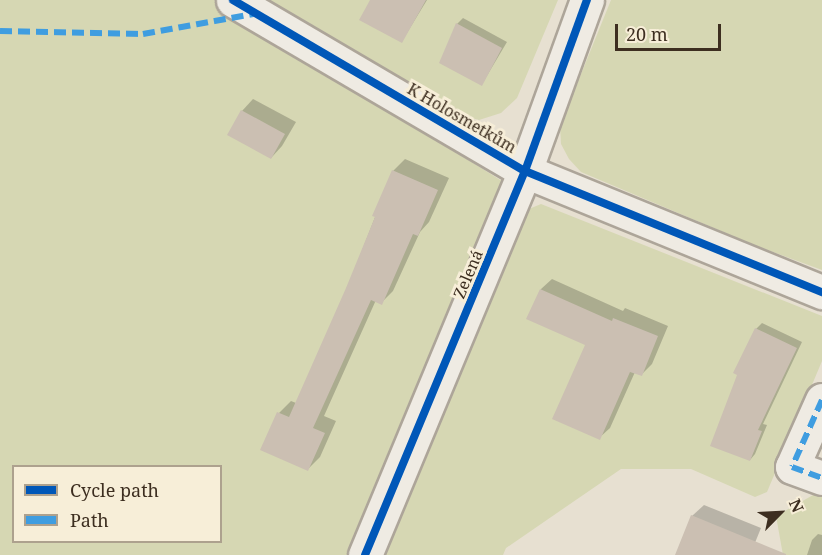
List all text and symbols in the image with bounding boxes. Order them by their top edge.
scale bar [618,12,724,50]
text: 20 m [626,22,668,46]
street label: K Holosmetkům [404,79,520,157]
street label: Zelená [449,247,487,301]
legend [12,465,222,543]
text: Cycle path [70,478,159,502]
north arrow [750,483,810,543]
text: N [784,495,809,516]
text: Path [70,508,109,532]

